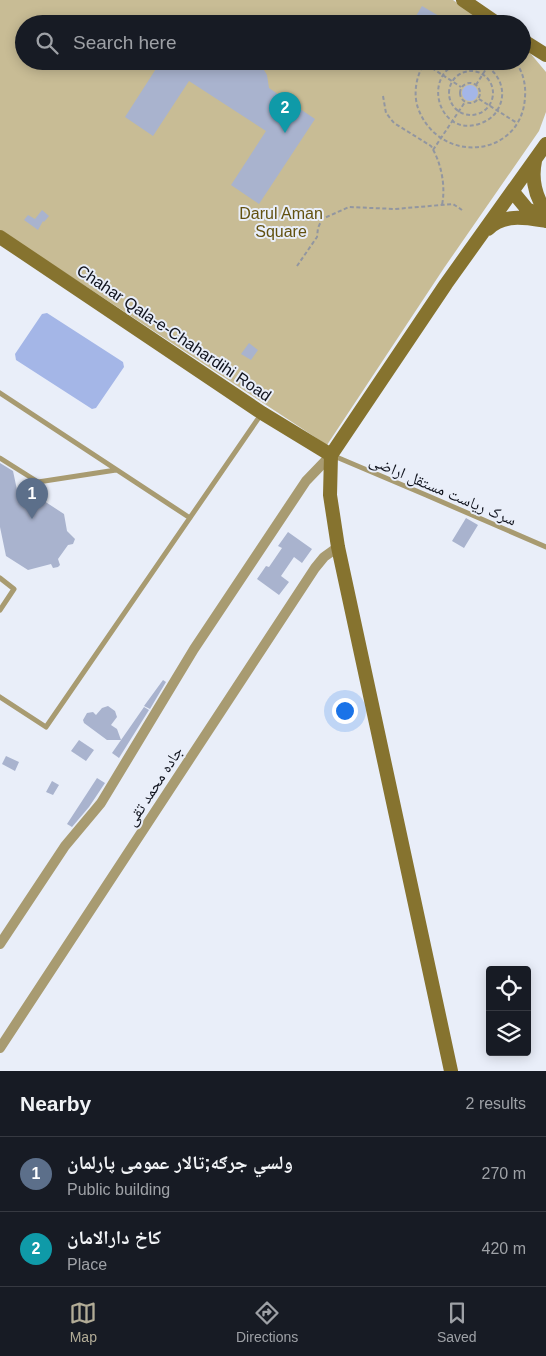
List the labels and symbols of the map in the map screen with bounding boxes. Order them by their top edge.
pin: 2 [269,92,301,133]
park label: Darul Aman Square [239,205,323,240]
street label: Chahar Qala-e-Chahardihi Road [74,262,274,404]
street label: سرک ریاست مستقل اراضی [366,451,519,531]
pin: 1 [16,478,48,519]
your location [332,698,358,724]
street label: جاده محمد تقی [122,743,188,830]

